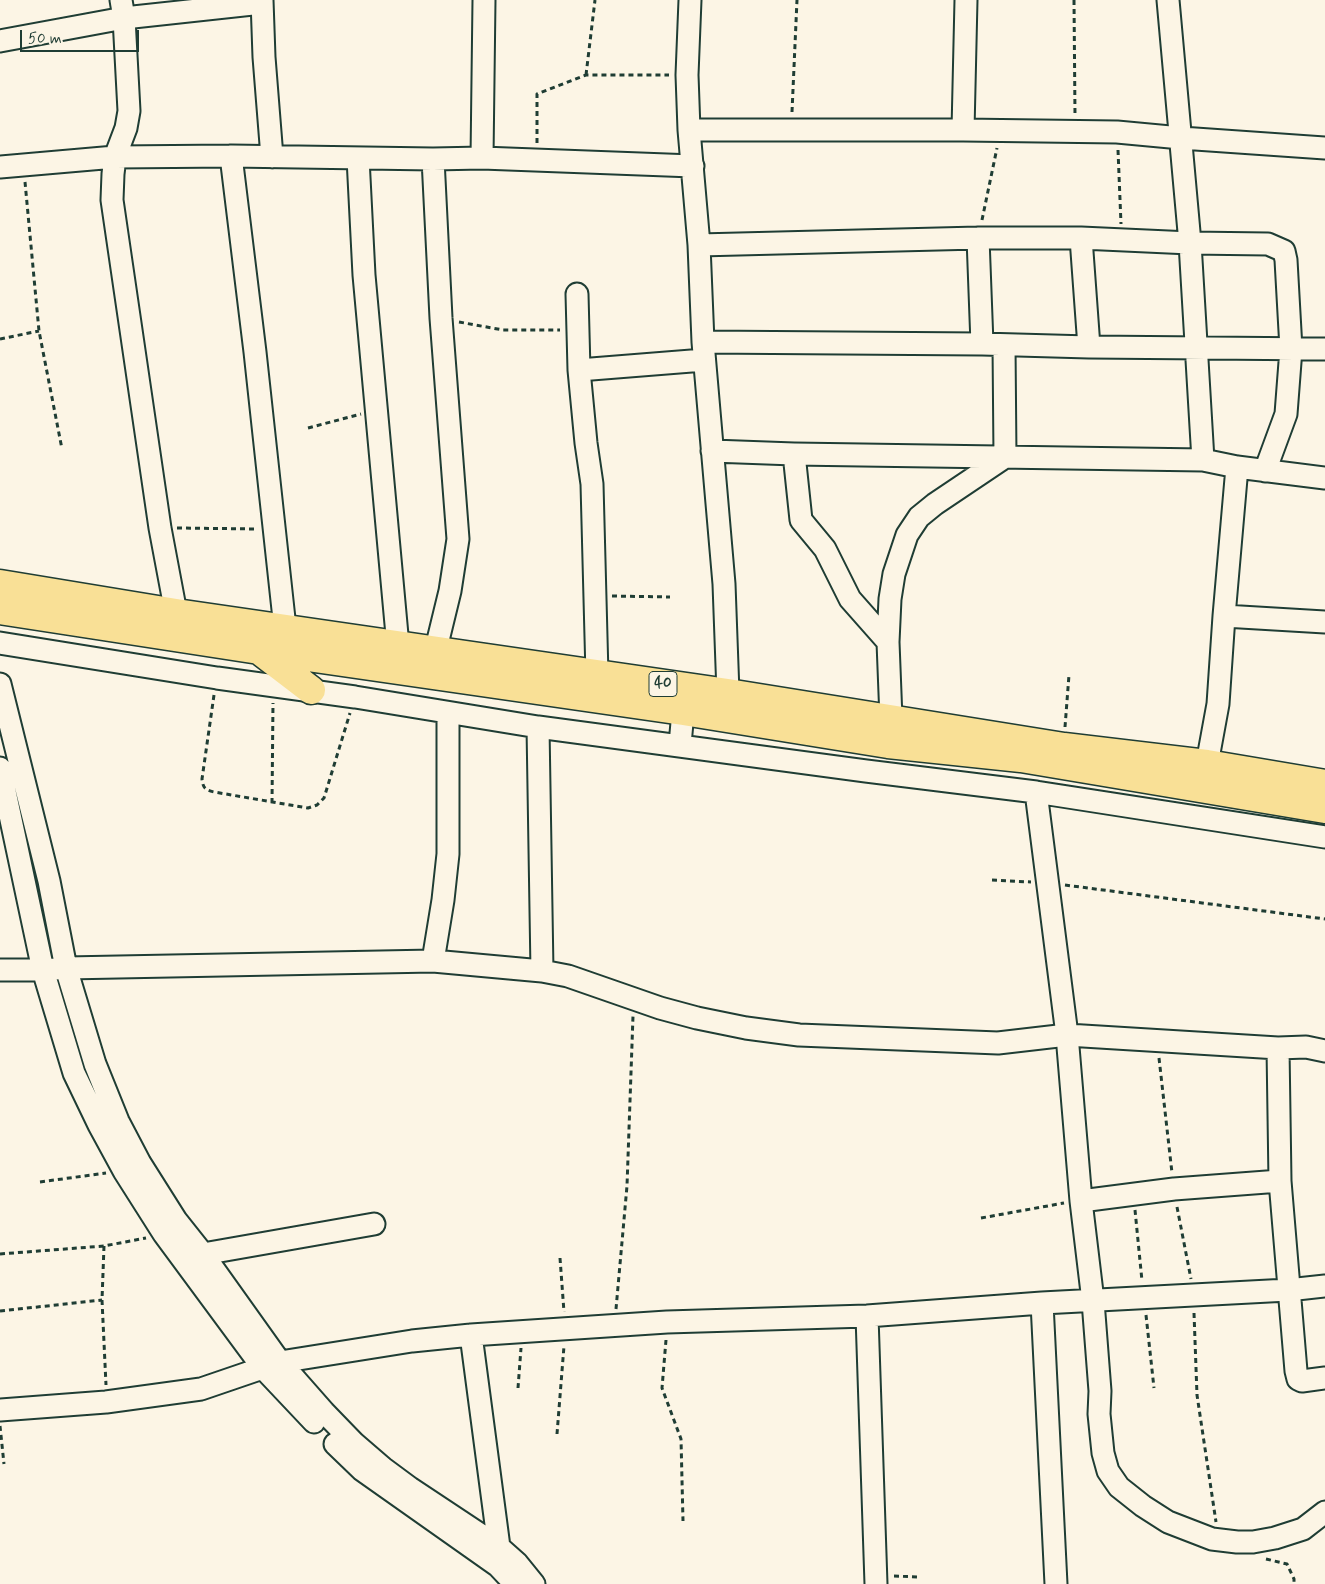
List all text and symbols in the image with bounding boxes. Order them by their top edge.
scale bar [22,20,141,52]
text: 50 m [28,29,62,49]
road number: 40 [649,672,677,696]

